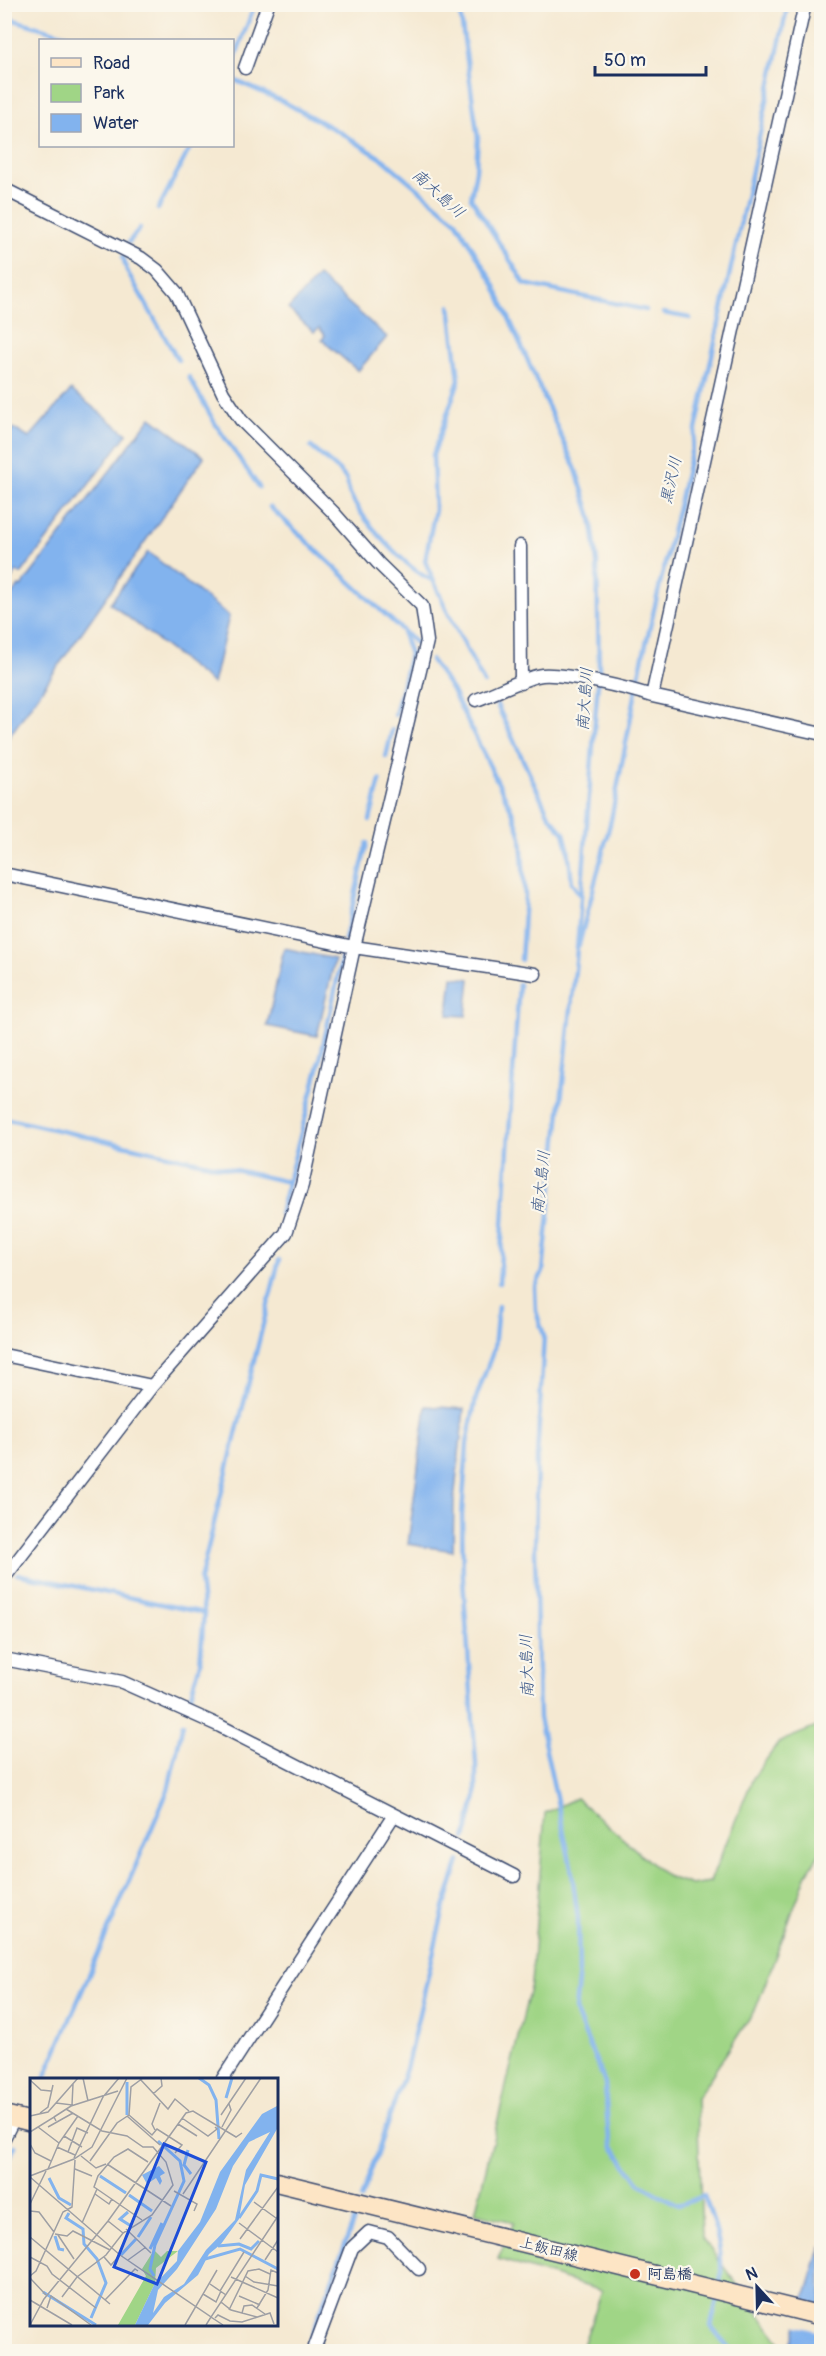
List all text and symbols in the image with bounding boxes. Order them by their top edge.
legend [39,39,234,147]
scale bar [595,39,706,77]
text: 50 m [604,49,646,72]
text: Road [93,52,130,75]
text: Park [93,82,125,105]
text: Water [93,112,139,135]
water label: 南大島川 [408,165,469,223]
water label: 黒沢川 [656,455,686,506]
water label: 南大島川 [573,666,597,732]
water label: 南大島川 [528,1149,554,1215]
water label: 南大島川 [516,1634,538,1698]
inset map [30,2078,278,2326]
street label: 上飯田線 [517,2233,580,2266]
north arrow [727,2257,787,2317]
text: N [743,2263,761,2285]
place label: 阿島橋 [647,2265,692,2284]
marker: 阿島橋 [628,2267,642,2281]

